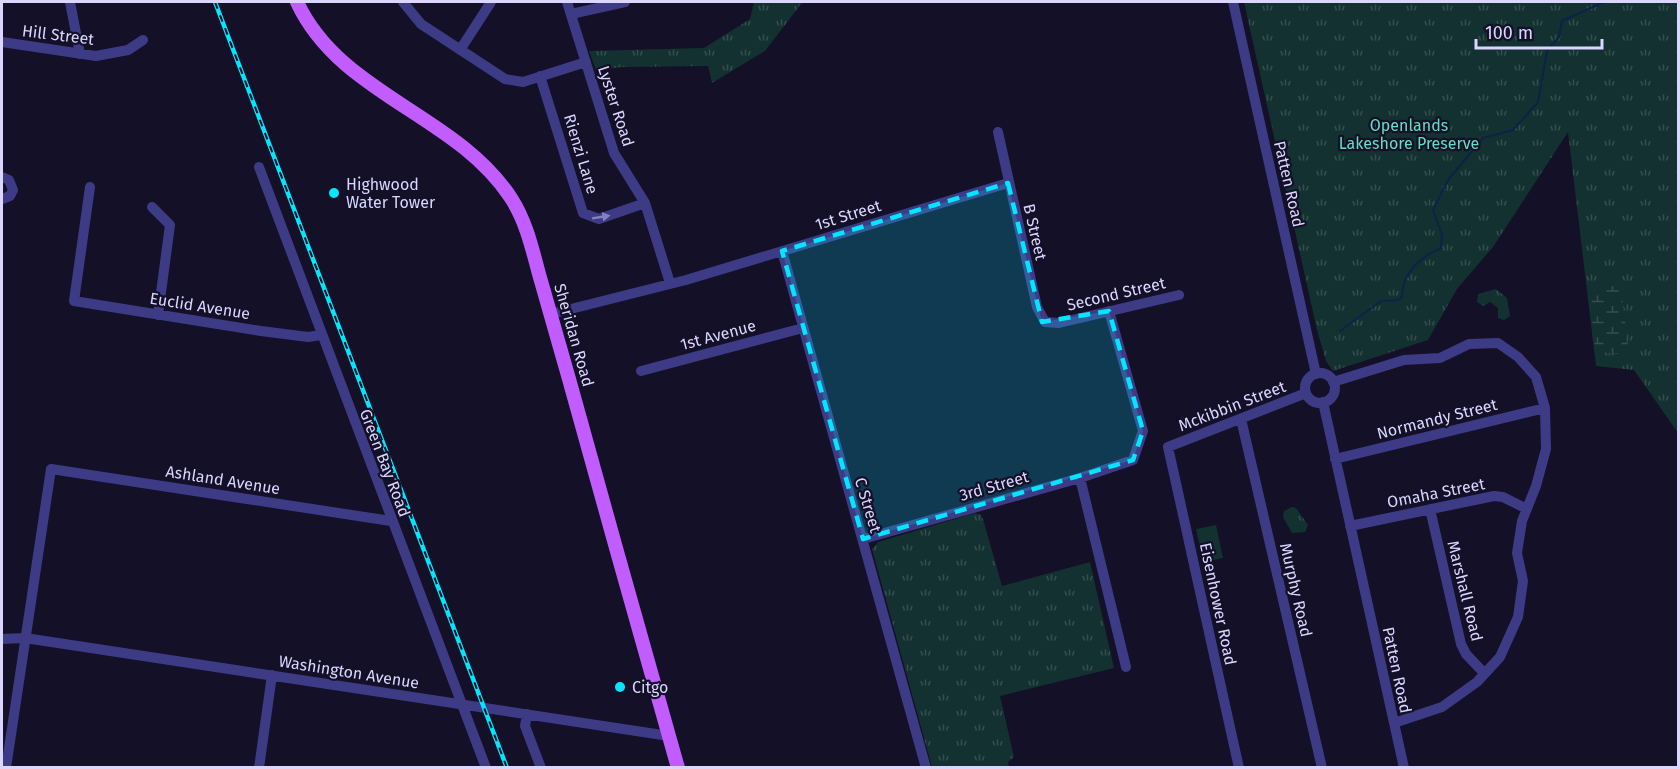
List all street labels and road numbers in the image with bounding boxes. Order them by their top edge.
street label: Hill Street [21,21,95,49]
street label: Lyster Road [594,63,638,149]
street label: Rienzi Lane [560,112,602,196]
street label: Patten Road [1270,139,1308,229]
street label: 1st Street [813,196,883,234]
street label: B Street [1019,202,1051,262]
street label: Second Street [1065,273,1167,315]
street label: Sheridan Road [550,281,598,389]
street label: Euclid Avenue [148,289,252,323]
street label: 1st Avenue [678,316,758,354]
street label: Mckibbin Street [1176,377,1289,435]
street label: Normandy Street [1375,395,1499,443]
street label: Green Bay Road [356,406,414,520]
street label: Ashland Avenue [164,462,282,498]
street label: 3rd Street [957,467,1031,505]
street label: Omaha Street [1385,474,1487,512]
street label: C Street [851,475,885,535]
street label: Marshall Road [1443,539,1487,643]
street label: Eisenhower Road [1196,541,1240,667]
street label: Murphy Road [1276,541,1316,639]
street label: Patten Road [1379,625,1415,715]
street label: Washington Avenue [277,652,421,692]

